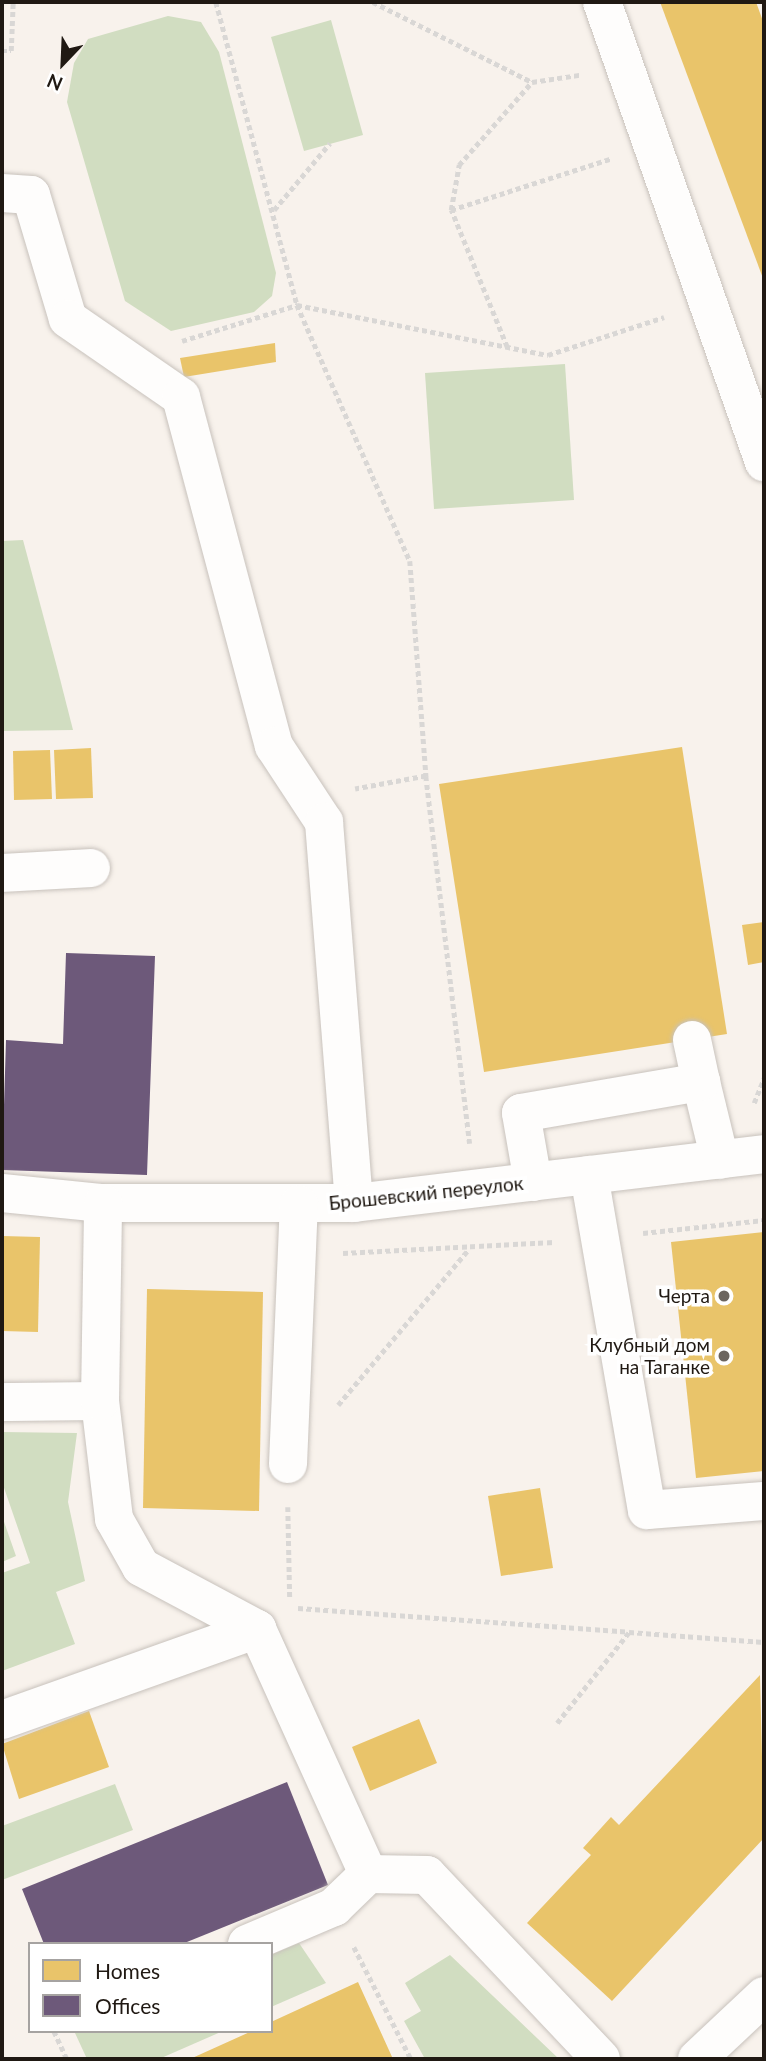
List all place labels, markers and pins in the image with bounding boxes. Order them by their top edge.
place label: Черта [658,1285,710,1307]
marker: Черта [716,1288,732,1304]
place label: Клубный дом на Таганке [589,1334,710,1378]
marker: Клубный дом на Таганке [716,1348,732,1364]

